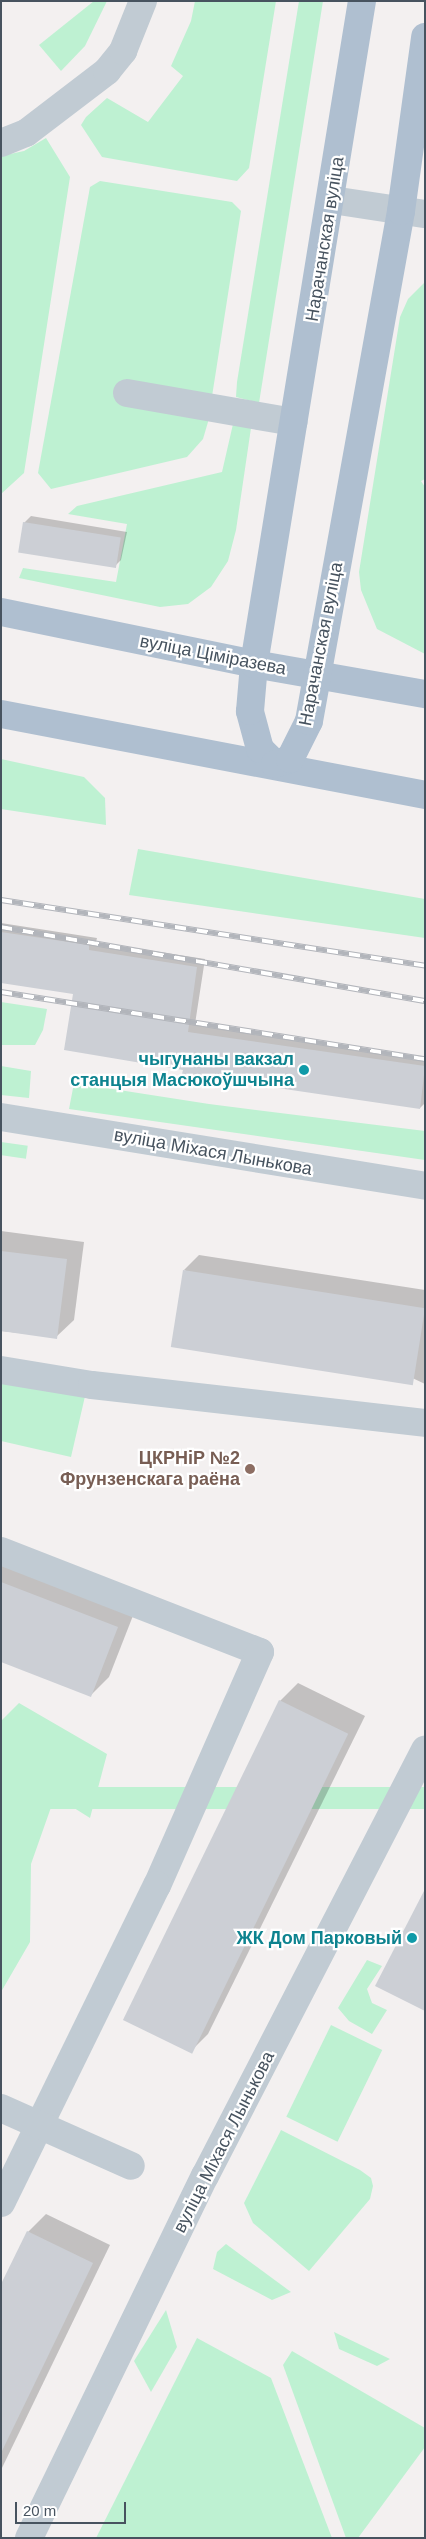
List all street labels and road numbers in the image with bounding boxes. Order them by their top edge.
street label: Нарачанская вуліца [301,155,349,323]
street label: Нарачанская вуліца [295,560,347,728]
street label: вуліца Ціміразева [138,630,288,680]
street label: вуліца Міхася Лынькова [112,1124,314,1180]
street label: вуліца Міхася Лынькова [169,2048,279,2236]

